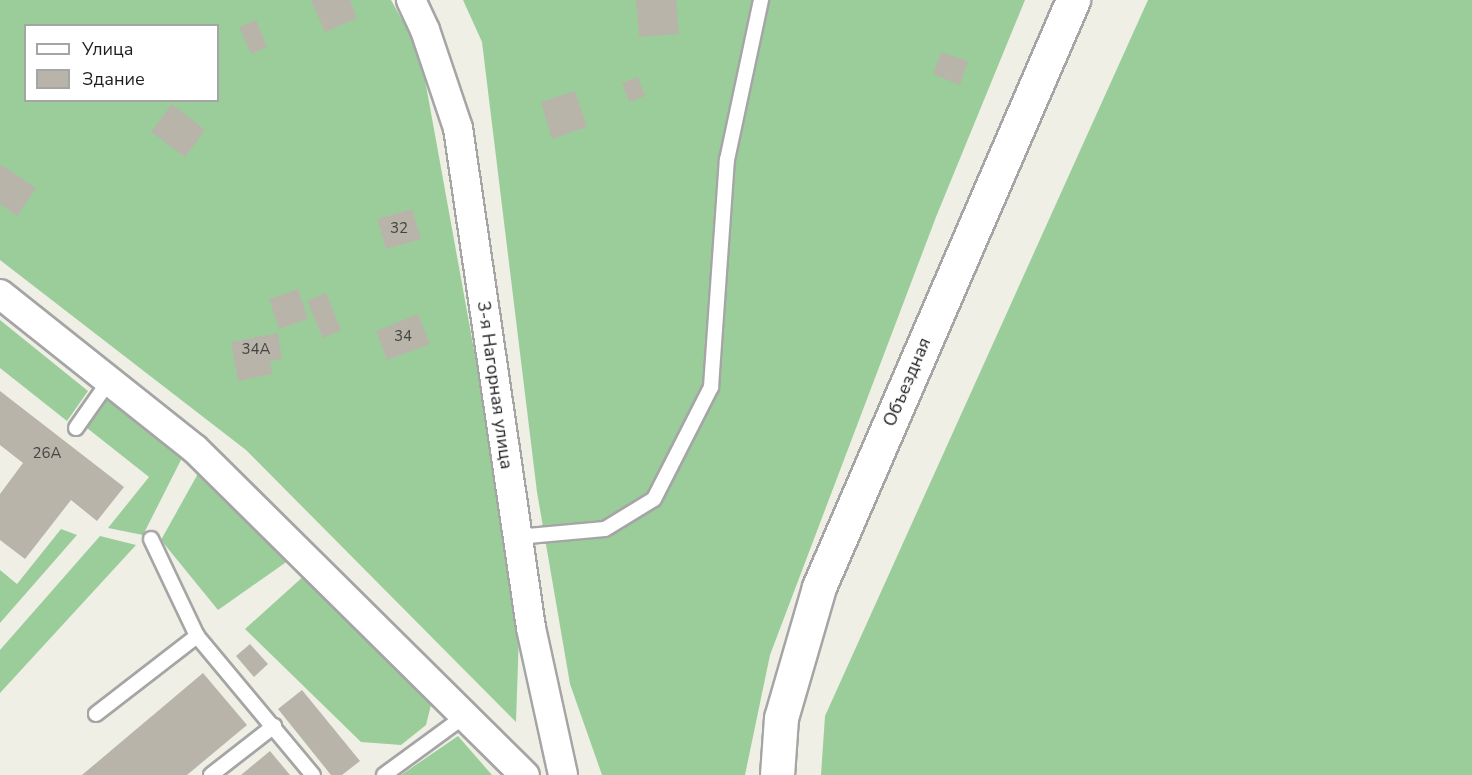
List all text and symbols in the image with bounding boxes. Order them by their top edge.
legend [24,24,219,102]
text: Улица [82,37,133,61]
text: Здание [82,67,145,91]
house number: 32 [390,220,408,238]
street label: 3-я Нагорная улица [472,299,518,471]
house number: 34 [394,328,412,346]
street label: Объездная [879,334,935,430]
house number: 34А [242,341,270,359]
house number: 26А [33,445,61,463]

